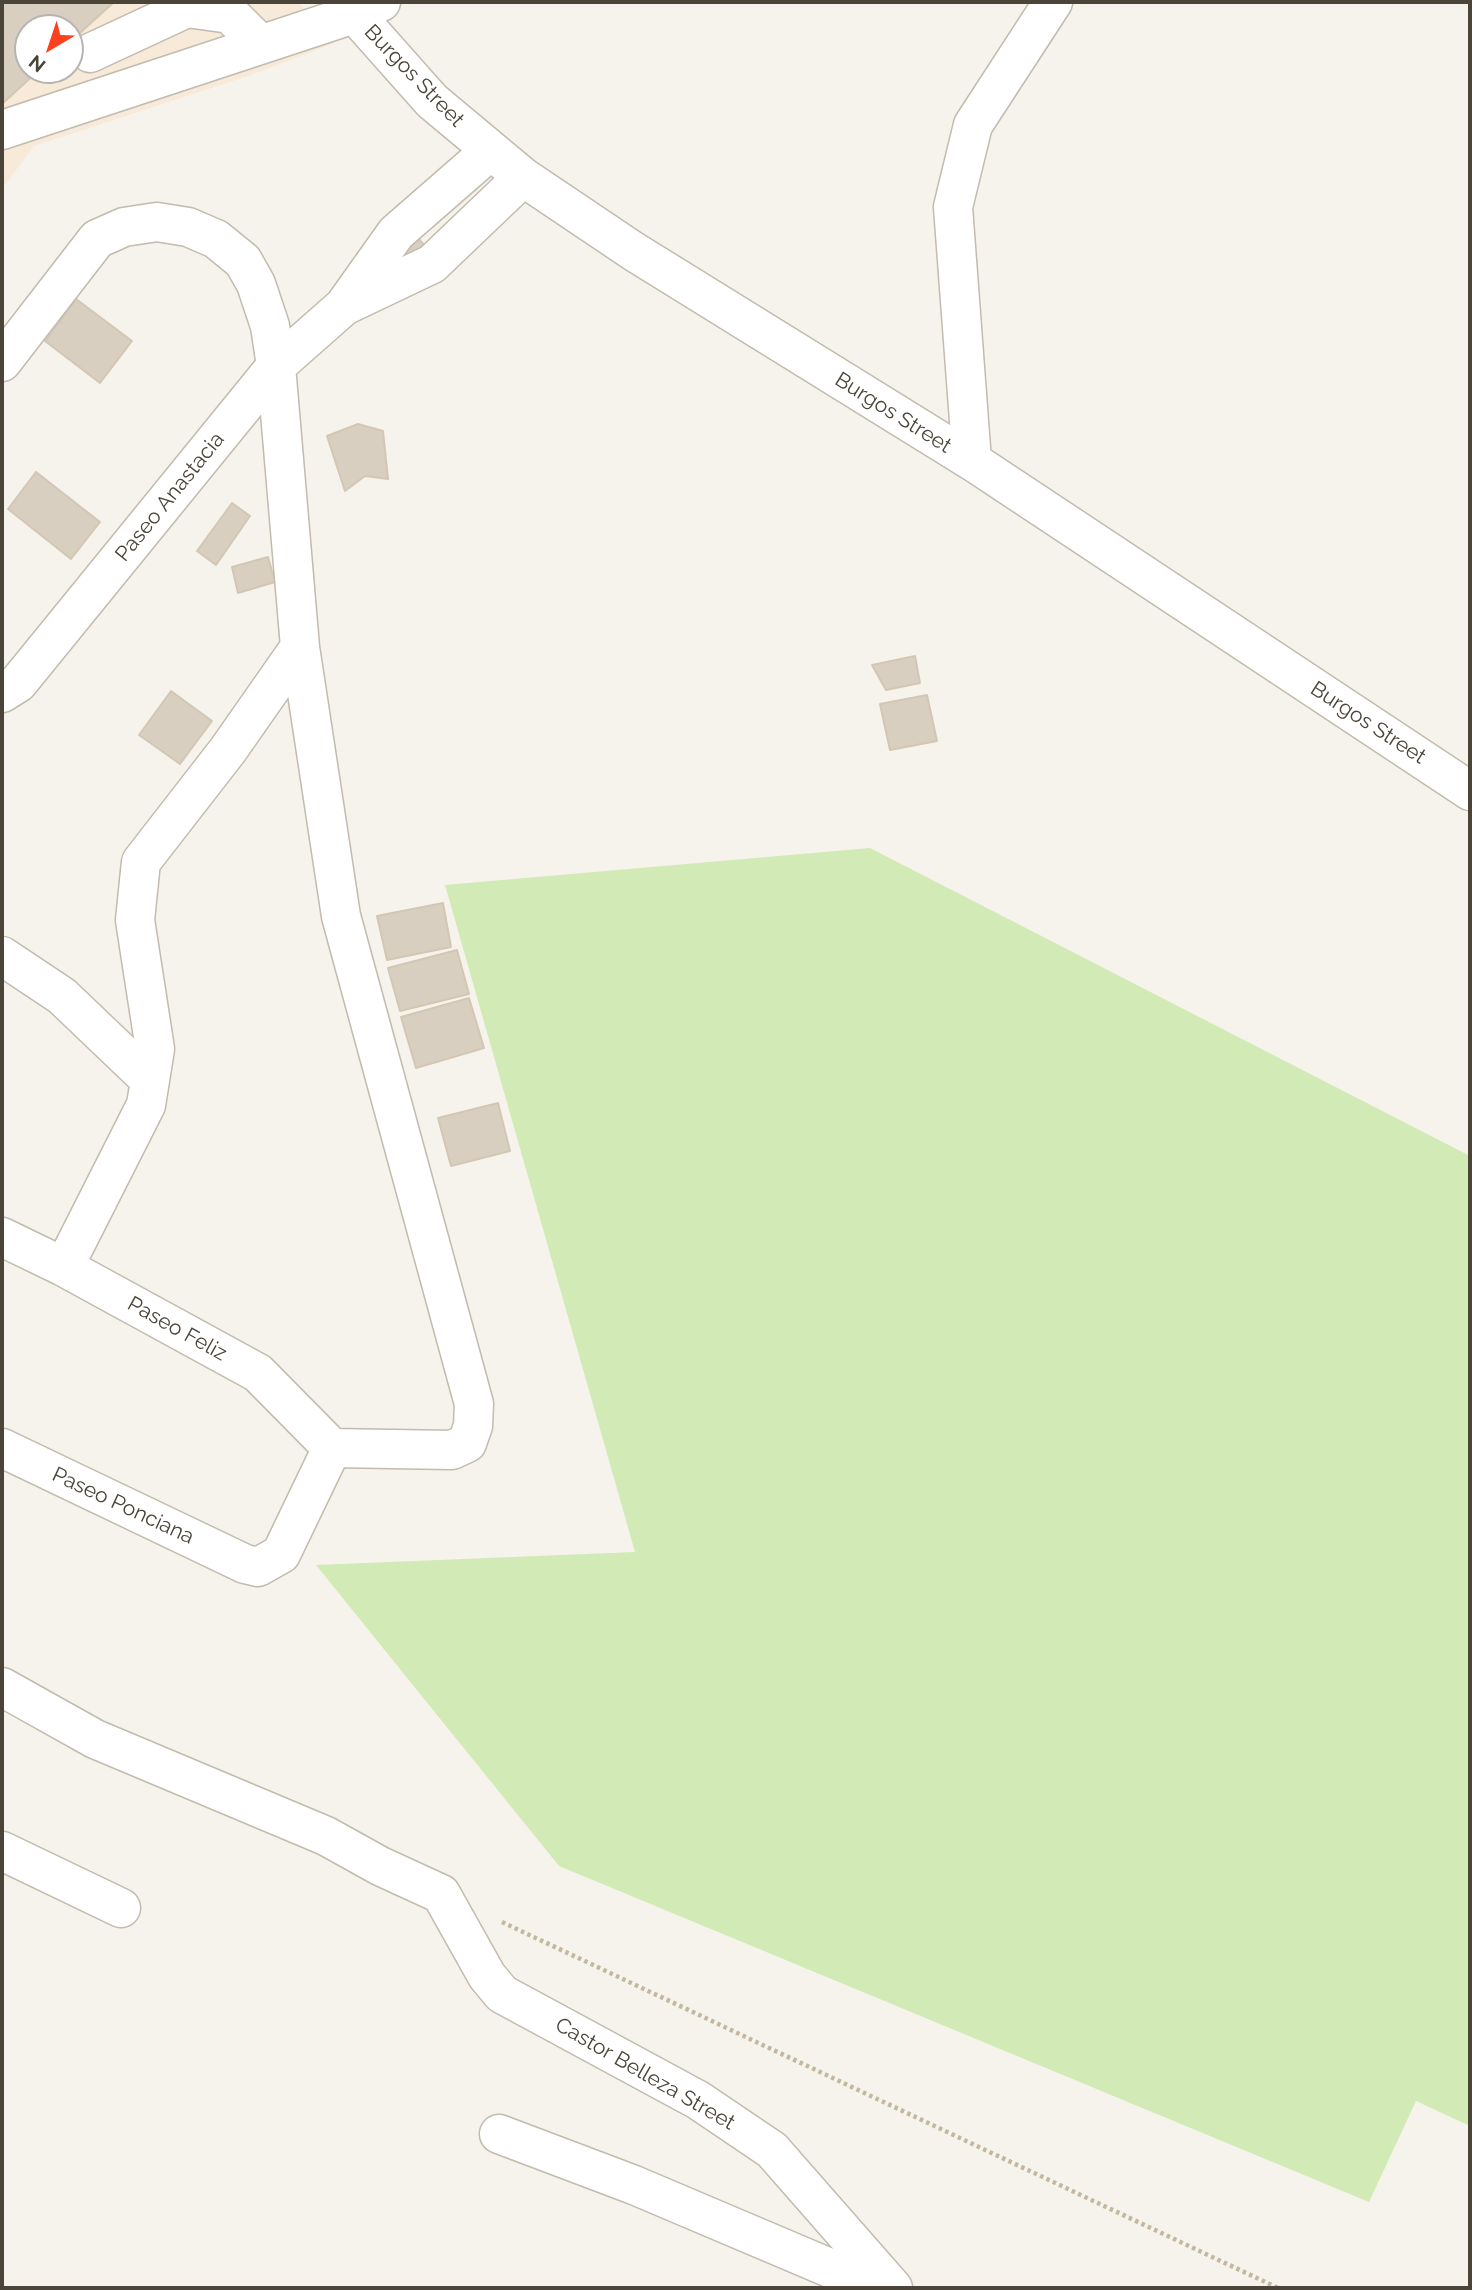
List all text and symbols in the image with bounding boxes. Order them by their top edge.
north arrow [14,14,84,84]
street label: Burgos Street [359,20,469,132]
text: N [24,51,50,77]
street label: Burgos Street [830,367,956,459]
street label: Paseo Anastacia [110,427,230,567]
street label: Burgos Street [1305,676,1431,770]
street label: Paseo Feliz [123,1291,231,1367]
street label: Paseo Ponciana [48,1462,198,1550]
street label: Castor Belleza Street [551,2012,739,2136]

